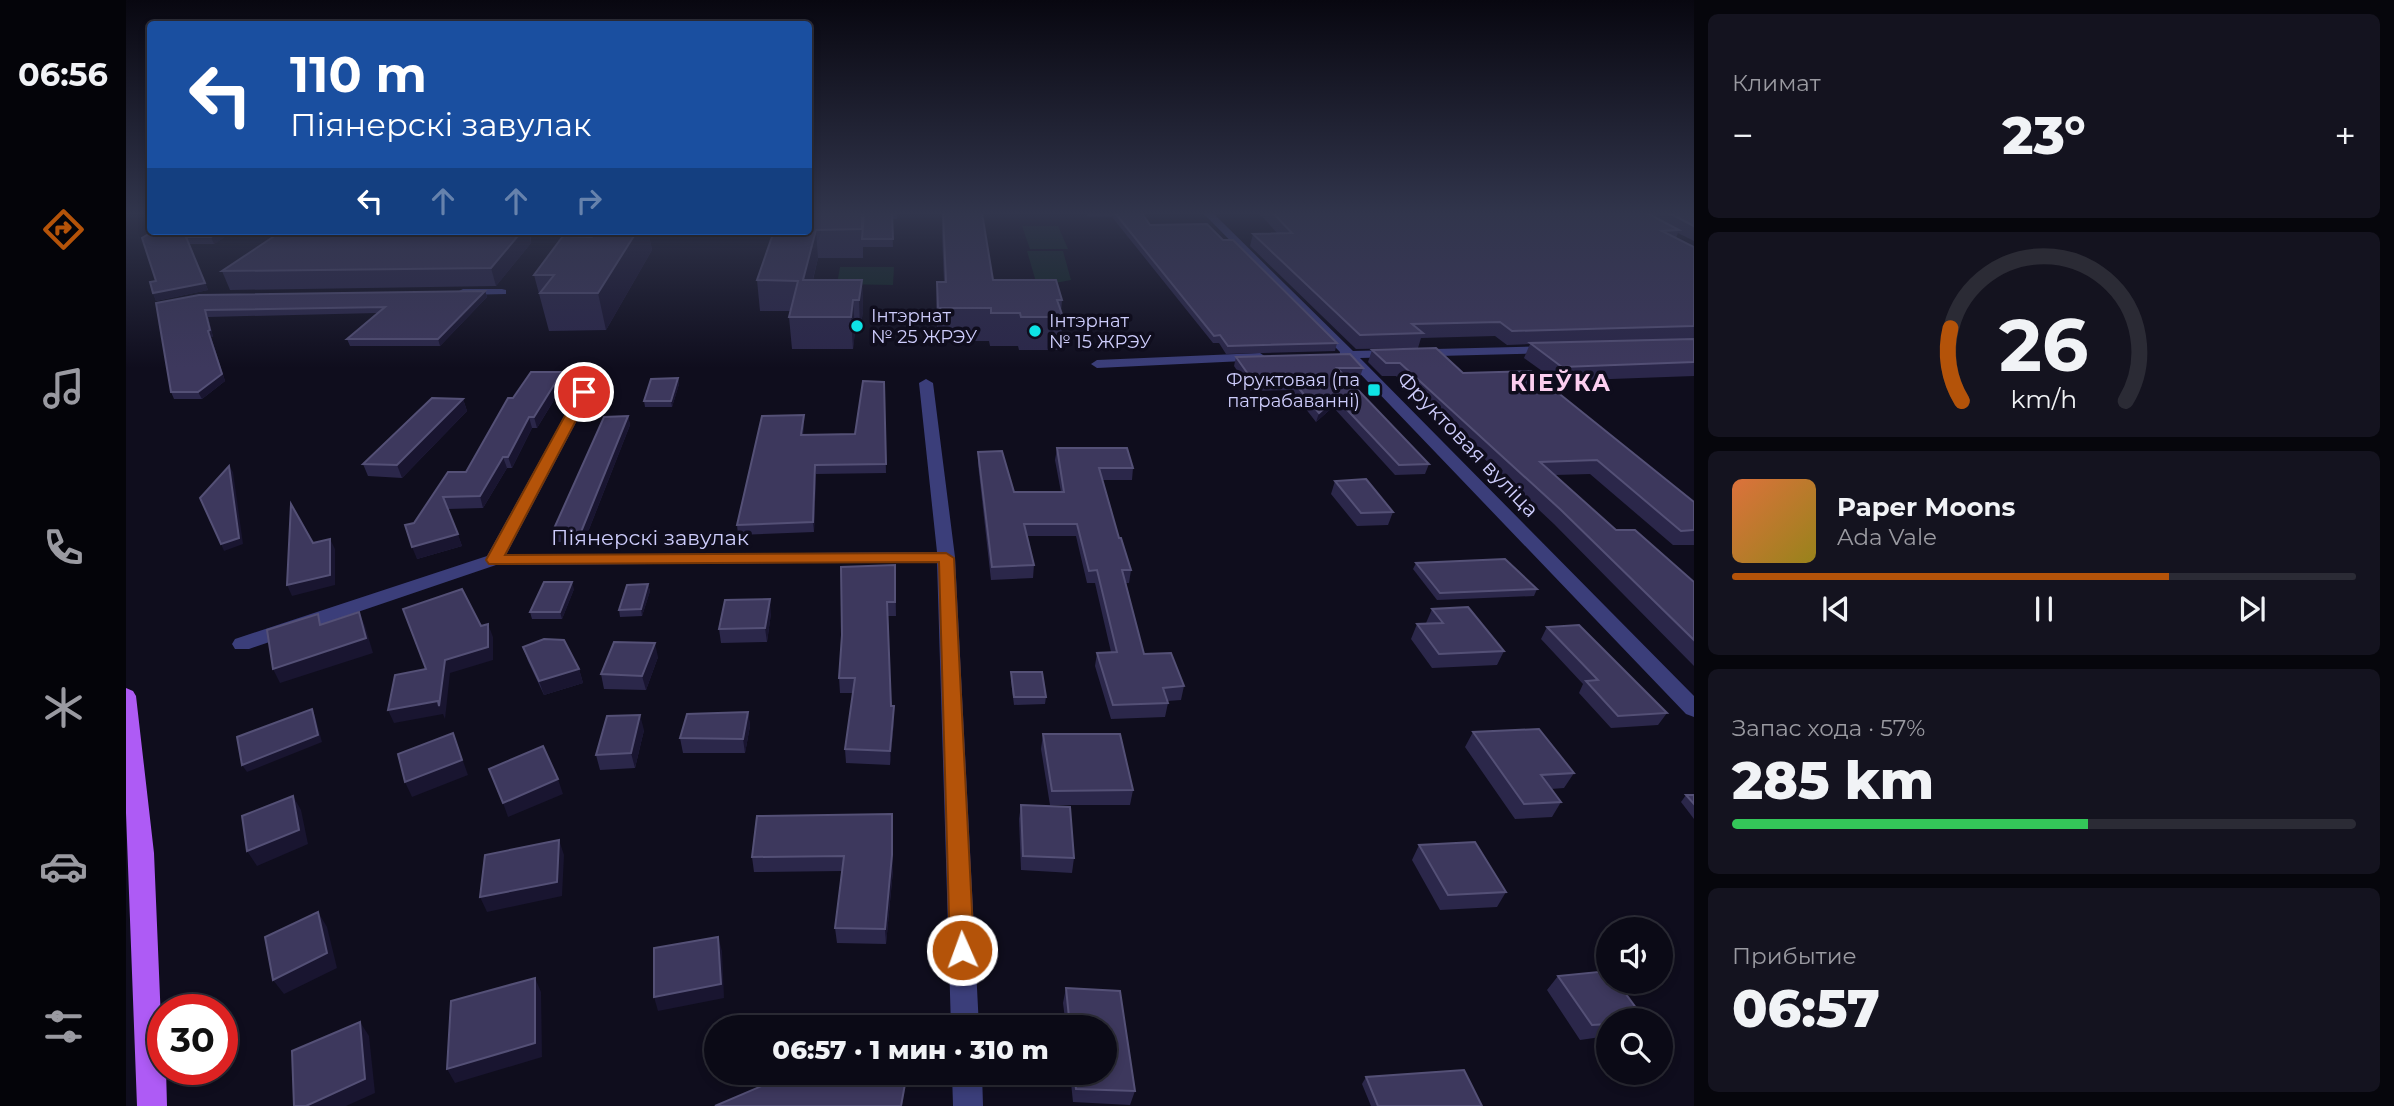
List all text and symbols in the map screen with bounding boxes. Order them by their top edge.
text: 110 m [290,45,427,104]
icon: left [175,49,266,140]
text: 06:56 [18,55,108,94]
text: Климат [1732,69,1821,97]
text: 23° [2002,104,2086,167]
text: Піянерскі завулак [290,105,591,144]
text: − [1732,112,1754,159]
text: + [2334,112,2356,159]
icon: left [351,182,389,220]
icon: ahead [424,182,462,220]
icon: ahead [497,182,535,220]
icon: right [570,182,608,220]
icon: directions [39,205,88,254]
text: 26 [1999,301,2089,389]
place label: Інтэрнат № 25 ЖРЭУ [871,305,978,348]
place label: Інтэрнат № 15 ЖРЭУ [1049,310,1152,353]
marker: Інтэрнат № 25 ЖРЭУ [849,318,865,334]
marker: Інтэрнат № 15 ЖРЭУ [1027,323,1043,339]
pin [554,362,614,422]
icon: music [39,364,88,413]
street label: Фруктовая вуліца [1392,366,1544,522]
place label: Фруктовая (па патрабаванні) [1226,369,1360,412]
district label: КІЕЎКА [1510,369,1612,397]
icon: arrive [565,373,603,411]
marker: Фруктовая (па патрабаванні) [1366,382,1382,398]
text: km/h [2011,383,2077,413]
text: Paper Moons [1837,491,2015,523]
icon: phone [39,523,88,572]
text: Ada Vale [1837,523,1937,551]
street label: Піянерскі завулак [551,525,749,550]
icon: previous [1817,590,1855,628]
icon: pause [2025,590,2063,628]
icon: next [2233,590,2271,628]
icon: climate [39,683,88,732]
text: Запас хода · 57% [1732,714,1925,742]
text: 285 km [1732,749,1934,812]
icon: car [39,842,88,891]
position arrow [925,913,999,987]
map controls [1596,917,1673,1085]
button: sound [1596,917,1673,994]
text: Прибытие [1732,942,1857,970]
text: 06:57 [1732,977,1880,1040]
speed limit sign: 30 [147,994,238,1085]
icon: filters [39,1002,88,1051]
button: search [1596,1008,1673,1085]
text: 06:57 · 1 мин · 310 m [772,1034,1049,1066]

